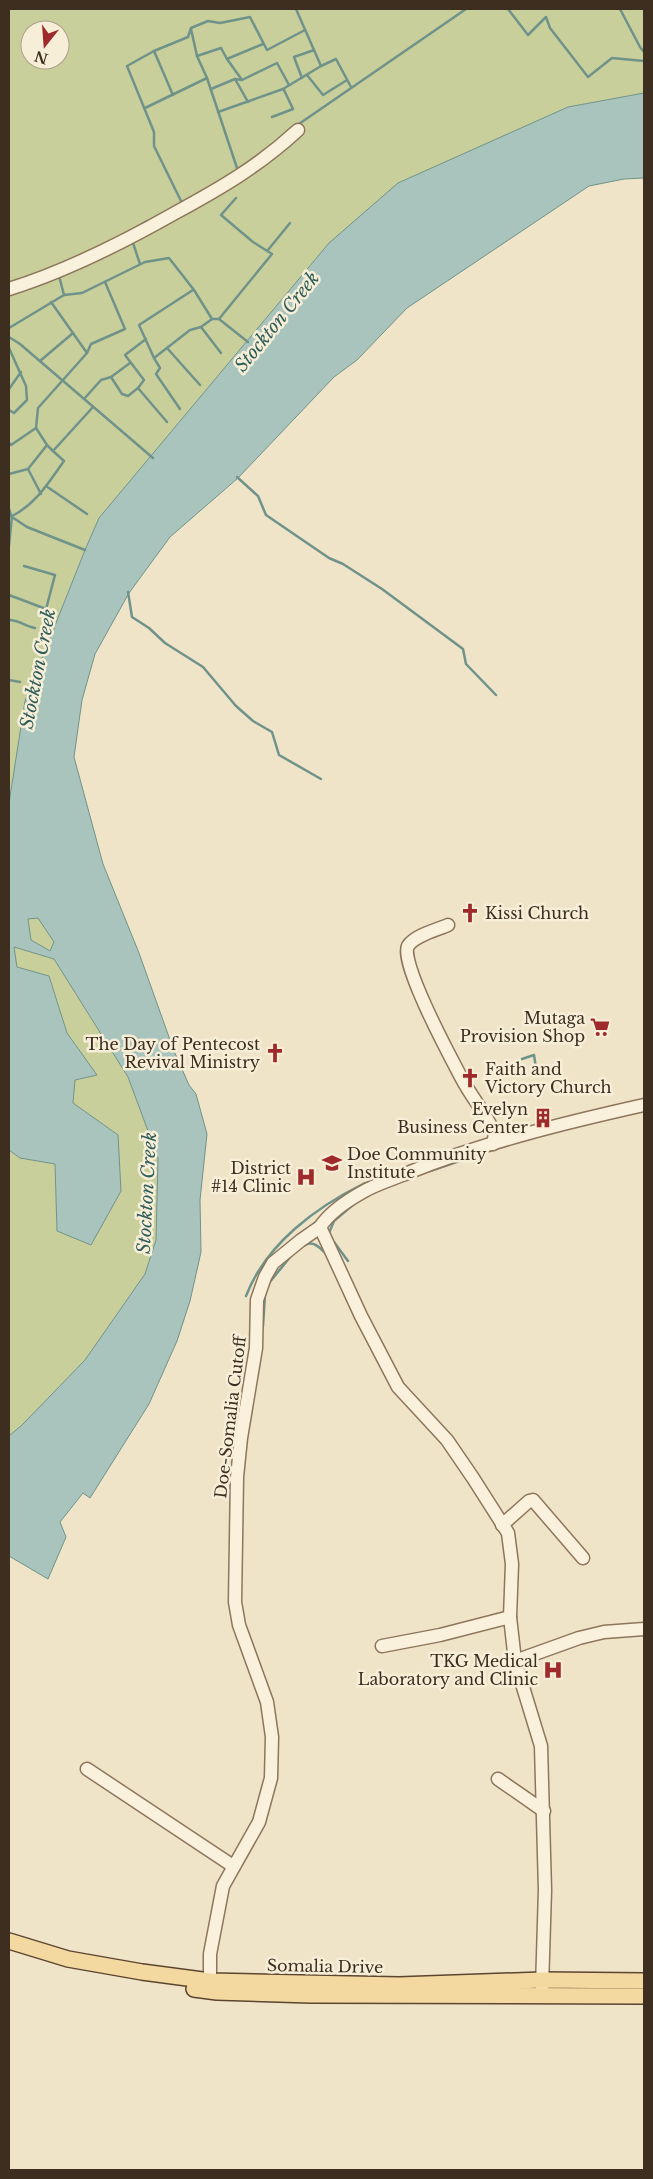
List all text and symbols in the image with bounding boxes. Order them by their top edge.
north arrow [20,20,70,70]
text: N [32,47,50,68]
water label: Stockton Creek [230,268,324,376]
water label: Stockton Creek [16,607,60,731]
church icon: Kissi Church [459,902,481,924]
place label: Kissi Church [485,903,589,923]
place label: Mutaga Provision Shop [460,1008,585,1046]
supermarket icon: Mutaga Provision Shop [589,1016,611,1038]
place label: The Day of Pentecost Revival Ministry [86,1034,261,1072]
church icon: The Day of Pentecost Revival Ministry [264,1042,286,1064]
place label: Faith and Victory Church [484,1059,612,1097]
church icon: Faith and Victory Church [459,1067,481,1089]
place label: Evelyn Business Center [397,1099,528,1137]
building icon: Evelyn Business Center [532,1107,554,1129]
water label: Stockton Creek [133,1131,161,1255]
place label: Doe Community Institute [347,1144,487,1182]
school or university icon: Doe Community Institute [321,1152,343,1174]
place label: District #14 Clinic [211,1158,291,1196]
hospital icon: District #14 Clinic [295,1166,317,1188]
street label: Doe-Somalia Cutoff [210,1332,250,1499]
place label: TKG Medical Laboratory and Clinic [358,1651,538,1689]
hospital icon: TKG Medical Laboratory and Clinic [542,1659,564,1681]
street label: Somalia Drive [267,1955,383,1977]

